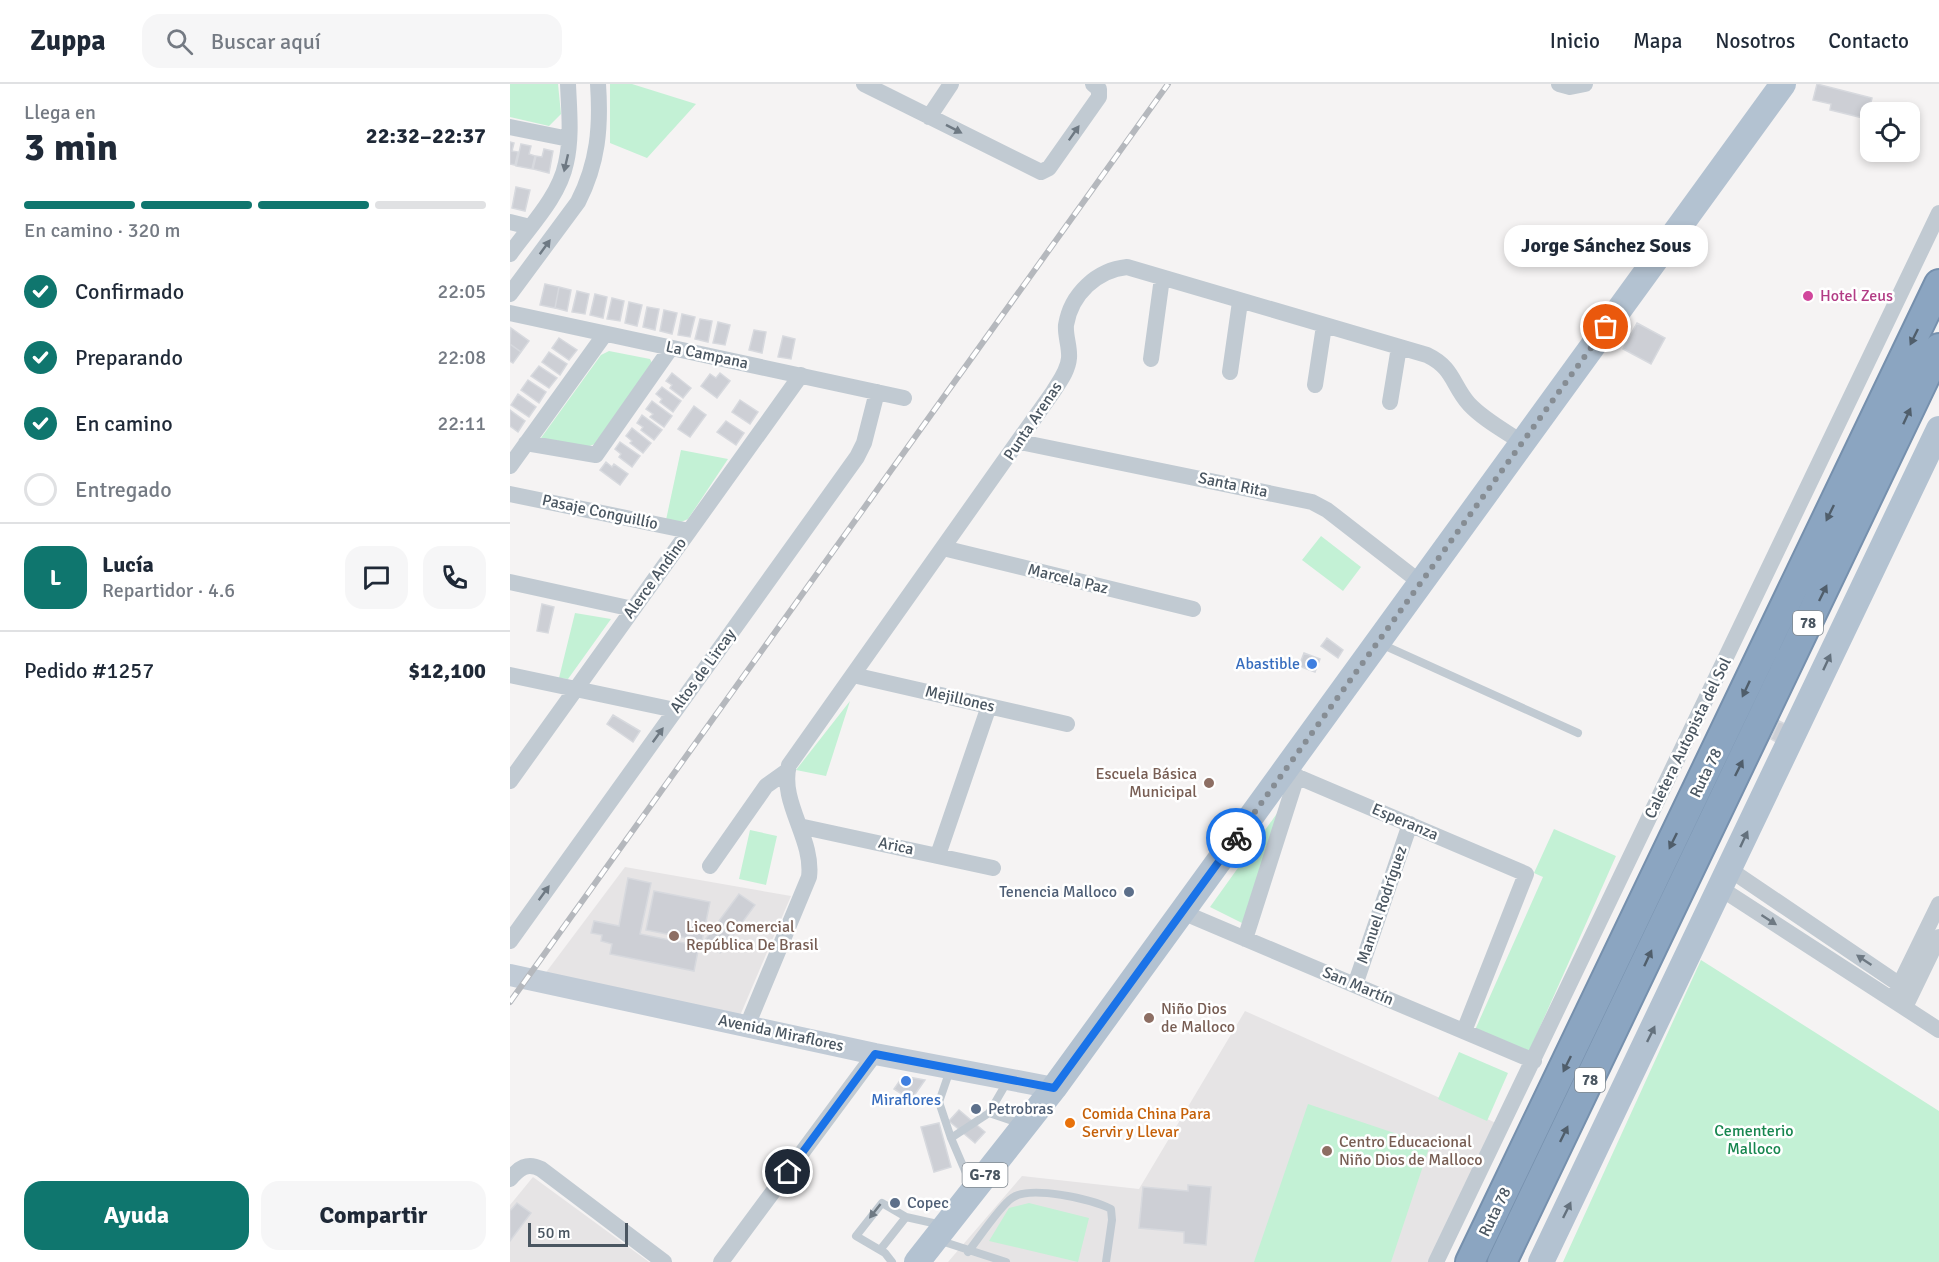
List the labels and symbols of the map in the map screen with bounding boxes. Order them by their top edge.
one-way arrow [945,124,962,134]
one-way arrow [1068,126,1080,142]
one-way arrow [560,154,570,172]
callout: Jorge Sánchez Sous [1504,225,1708,267]
one-way arrow [539,240,551,256]
place label: Hotel Zeus [1820,286,1893,306]
marker: Hotel Zeus [1801,289,1815,303]
pin [1580,301,1631,352]
one-way arrow [1909,328,1918,345]
street label: La Campana [664,337,750,373]
street label: Punta Arenas [999,378,1067,464]
one-way arrow [1902,408,1911,425]
street label: Santa Rita [1196,468,1270,502]
street label: Pasaje Conguillío [540,490,660,534]
one-way arrow [1825,504,1834,521]
street label: Alerce Andino [619,534,691,622]
street label: Marcela Paz [1026,559,1110,599]
one-way arrow [1818,584,1828,601]
road number: 78 [1793,611,1823,635]
street label: Altos de Lircay [666,625,741,717]
place label: Abastible [1236,654,1300,674]
street label: Caletera Autopista del Sol [1640,654,1736,822]
one-way arrow [1823,654,1832,671]
marker: Abastible [1305,657,1319,671]
one-way arrow [1741,680,1750,697]
street label: Mejillones [923,681,997,717]
one-way arrow [652,727,664,743]
street label: Ruta 78 [1685,745,1727,801]
one-way arrow [1734,760,1743,777]
place label: Escuela Básica Municipal [1096,764,1197,802]
marker: Escuela Básica Municipal [1202,776,1216,790]
street label: Esperanza [1369,799,1441,845]
courier [1206,808,1266,868]
one-way arrow [1739,830,1748,847]
street label: Arica [876,832,916,860]
one-way arrow [1669,832,1678,849]
street label: Manuel Rodríguez [1352,843,1412,967]
place label: Tenencia Malloco [999,882,1117,902]
marker: Tenencia Malloco [1122,885,1136,899]
one-way arrow [538,886,550,902]
one-way arrow [1761,914,1777,925]
place label: Liceo Comercial República De Brasil [686,917,819,955]
marker: Liceo Comercial República De Brasil [667,929,681,943]
one-way arrow [1644,949,1653,966]
one-way arrow [1856,954,1872,966]
street label: San Martín [1319,962,1397,1010]
place label: Niño Dios de Malloco [1161,999,1235,1037]
street label: Avenida Miraflores [717,1010,845,1056]
marker: Niño Dios de Malloco [1142,1011,1156,1025]
one-way arrow [1646,1025,1655,1042]
one-way arrow [1563,1055,1572,1072]
road number: 78 [1575,1068,1605,1092]
marker: Miraflores [899,1074,913,1088]
place label: Miraflores [871,1090,941,1110]
place label: Petrobras [988,1099,1053,1119]
marker: Petrobras [969,1102,983,1116]
place label: Comida China Para Servir y Llevar [1082,1104,1211,1142]
marker: Comida China Para Servir y Llevar [1063,1116,1077,1130]
park label: Cementerio Malloco [1714,1121,1794,1159]
one-way arrow [1560,1125,1569,1142]
place label: Centro Educacional Niño Dios de Malloco [1339,1132,1483,1170]
marker: Centro Educacional Niño Dios de Malloco [1320,1144,1334,1158]
pin [762,1146,813,1197]
road number: G-78 [962,1163,1008,1187]
street label: Ruta 78 [1474,1184,1516,1240]
place label: Copec [907,1193,949,1213]
marker: Copec [888,1196,902,1210]
one-way arrow [1562,1201,1571,1218]
one-way arrow [869,1203,881,1219]
scale bar [528,1220,628,1248]

